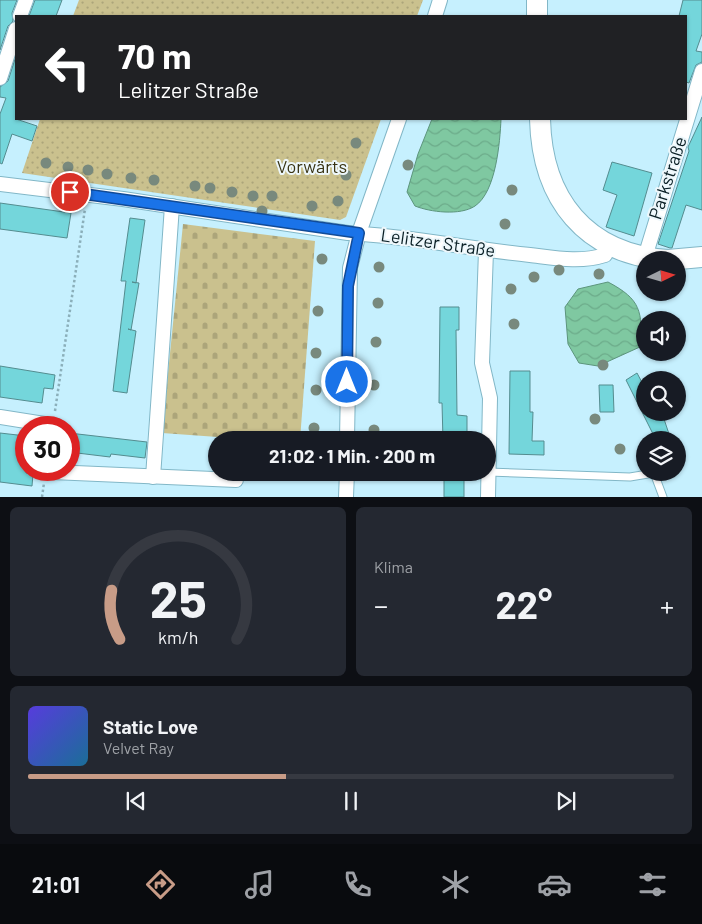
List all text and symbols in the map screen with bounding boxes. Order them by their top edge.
text: 70 m [118,34,192,76]
icon: left [35,35,100,100]
text: Lelitzer Straße [118,76,259,102]
street label: Parkstraße [643,133,691,222]
park label: Vorwärts [277,155,347,177]
pin [49,171,91,213]
icon: arrive [56,178,84,206]
street label: Lelitzer Straße [380,223,497,261]
north arrow [636,251,686,301]
map controls [636,251,686,481]
button: sound [636,311,686,361]
position arrow [320,355,372,407]
button: search [636,371,686,421]
speed limit sign: 30 [15,416,80,481]
button: layers [636,431,686,481]
text: 21:02 · 1 Min. · 200 m [269,444,435,467]
text: Klima [374,557,413,576]
text: 25 [149,566,207,628]
text: 22° [496,581,552,627]
text: − [374,588,388,622]
text: + [660,588,674,622]
text: km/h [158,626,198,648]
text: Static Love [103,715,198,738]
text: Velvet Ray [103,738,174,757]
icon: previous [122,787,150,815]
icon: pause [337,787,365,815]
icon: next [552,787,580,815]
icon: directions [143,867,178,902]
icon: music [242,867,277,902]
icon: phone [340,867,375,902]
icon: climate [438,867,473,902]
icon: car [537,867,572,902]
icon: filters [635,867,670,902]
text: 21:01 [32,871,80,897]

